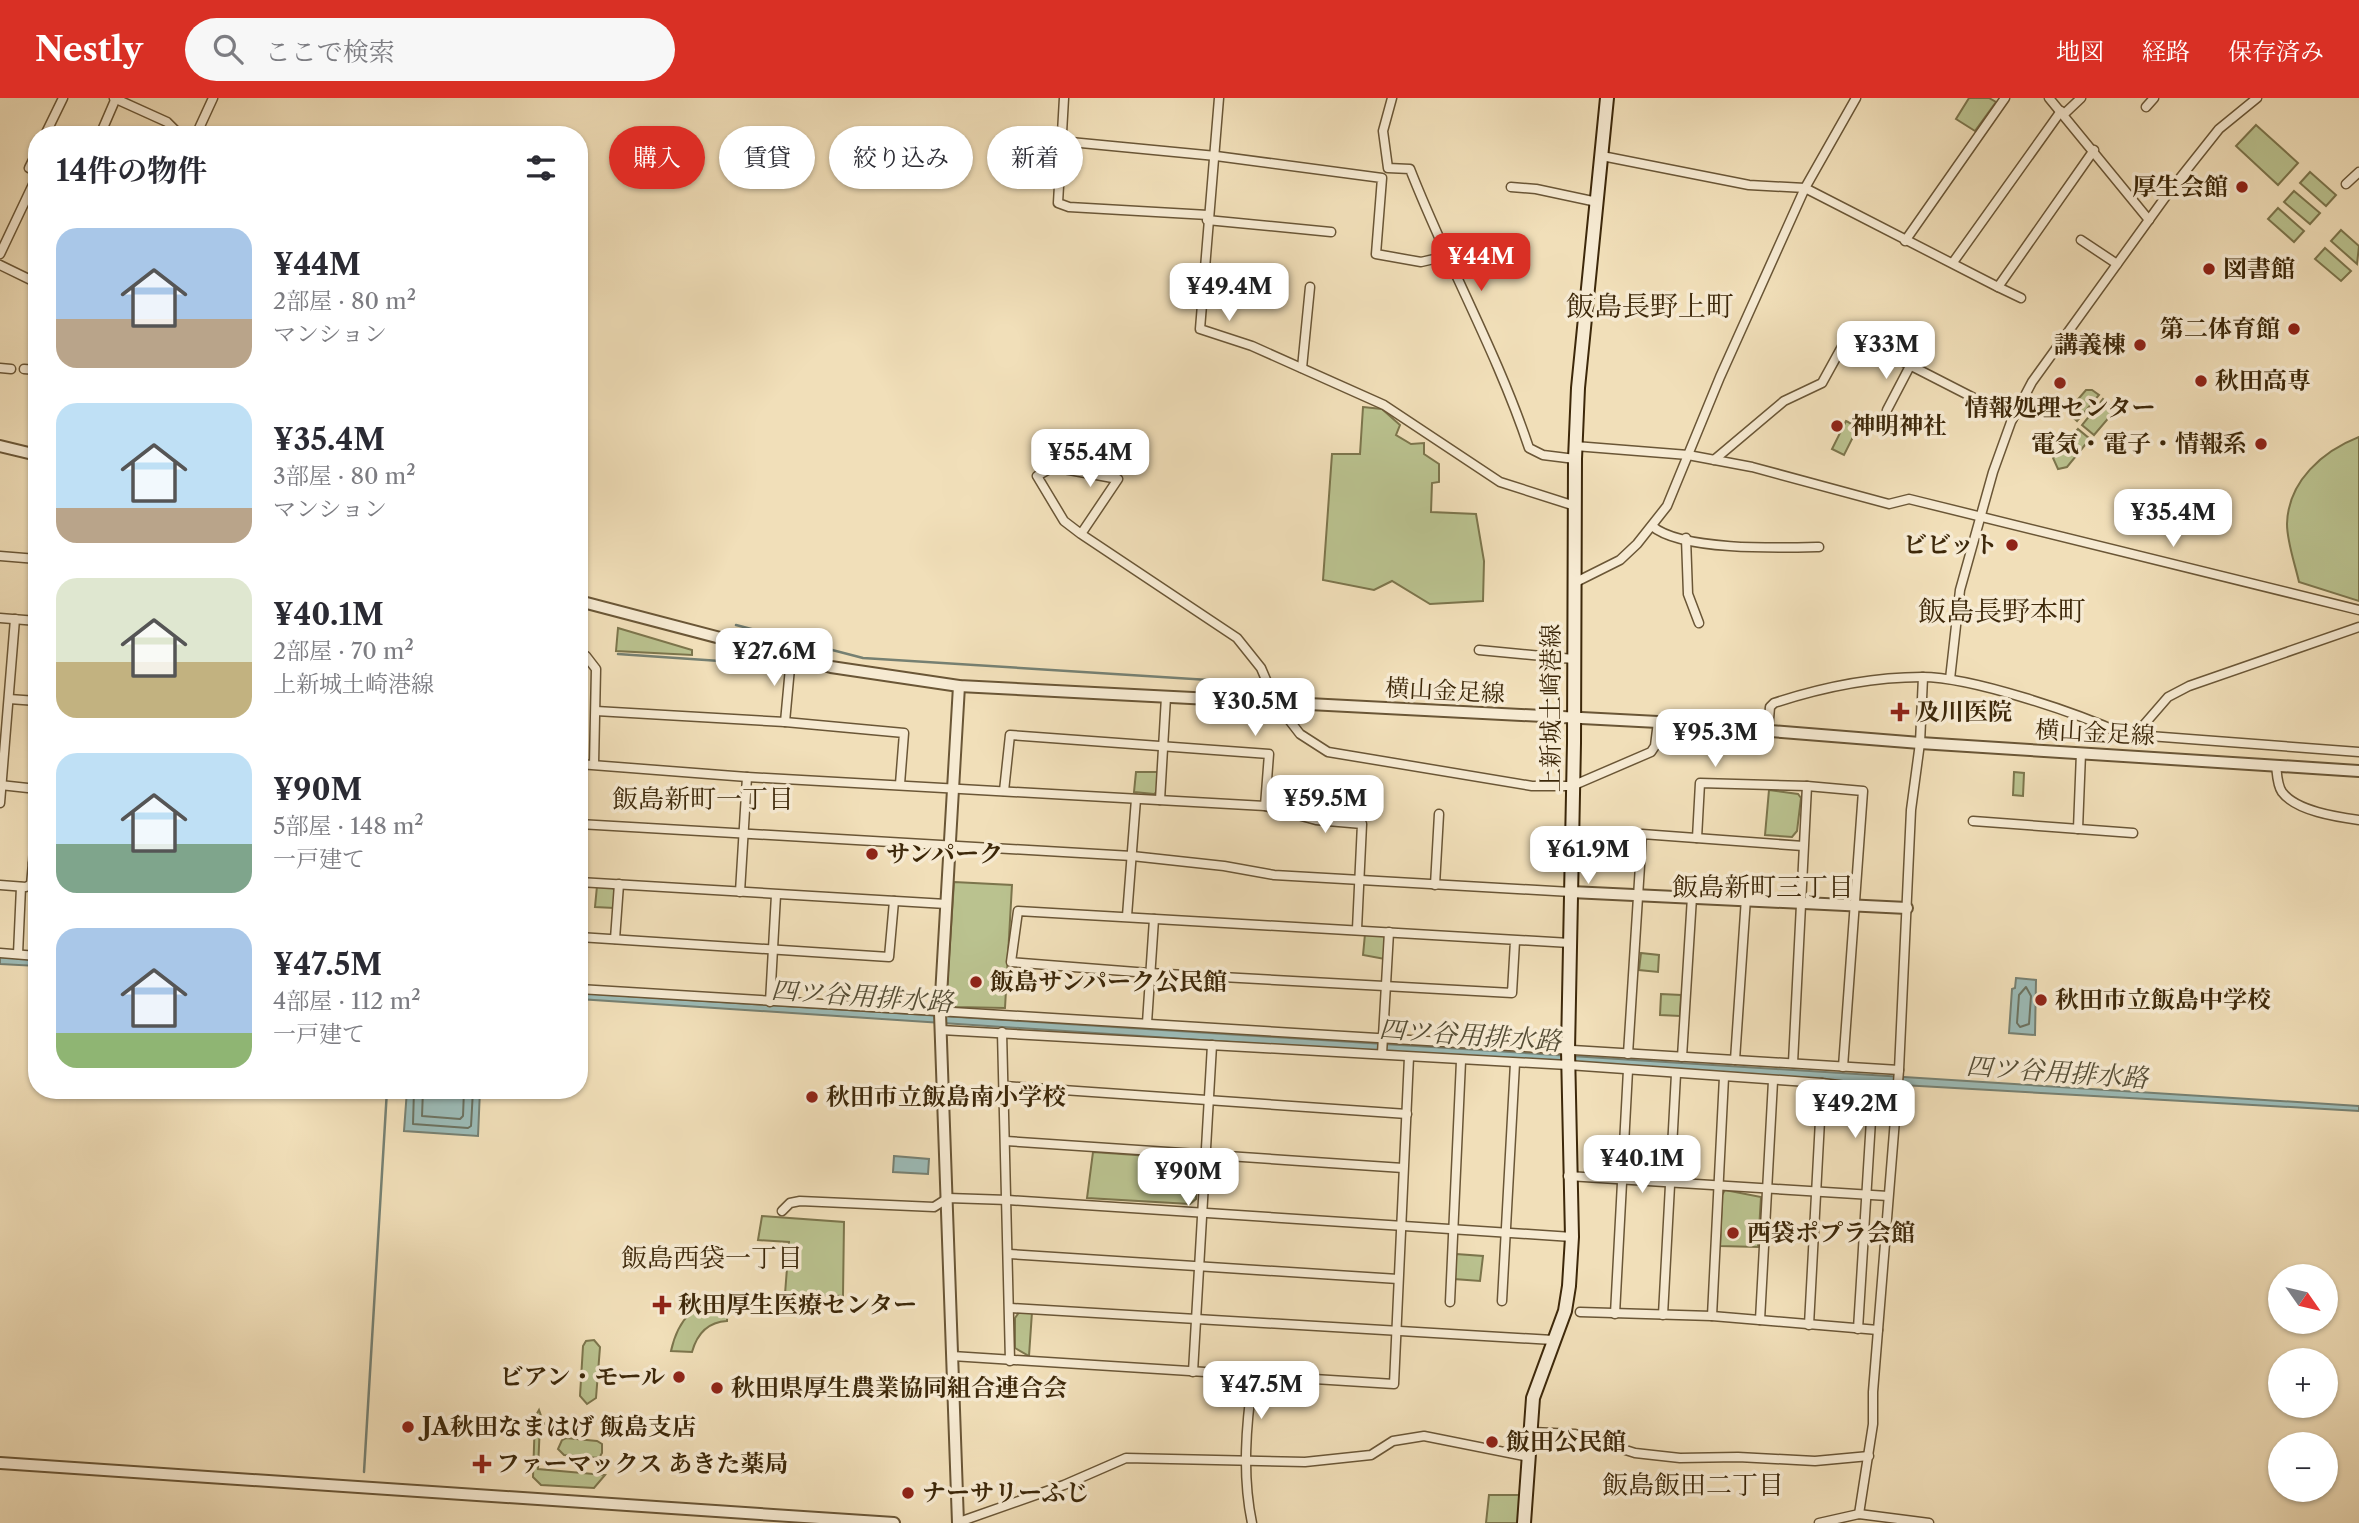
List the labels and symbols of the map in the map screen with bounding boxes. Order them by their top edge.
place label: 厚生会館 [2132,172,2228,201]
marker: 厚生会館 [2234,179,2250,195]
pin: ¥44M [1440,234,1522,293]
place label: 図書館 [2223,254,2295,283]
marker: 図書館 [2201,261,2217,277]
pin: ¥49.4M [1172,264,1286,323]
district label: 飯島長野上町 [1566,289,1734,323]
place label: 第二体育館 [2160,314,2280,343]
marker: 第二体育館 [2286,321,2302,337]
pin: ¥33M [1845,322,1927,381]
place label: 講義棟 [2054,330,2126,359]
marker: 講義棟 [2132,337,2148,353]
place label: 秋田高専 [2215,366,2311,395]
marker: 秋田高専 [2193,373,2209,389]
marker: 情報処理センター [2052,375,2068,391]
place label: 情報処理センター [1964,393,2156,422]
place label: 神明神社 [1851,411,1947,440]
marker: 神明神社 [1829,418,1845,434]
place label: 電気・電子・情報系 [2031,429,2247,458]
pin: ¥55.4M [1033,430,1147,489]
marker: 電気・電子・情報系 [2253,436,2269,452]
pin: ¥35.4M [2116,490,2230,549]
place label: ビビット [1903,530,1998,559]
marker: ビビット [2004,537,2020,553]
district label: 飯島長野本町 [1918,594,2086,628]
street label: 上新城土崎港線 [1536,624,1565,792]
pin: ¥27.6M [717,628,831,688]
street label: 横山金足線 [1384,673,1506,708]
pin: ¥30.5M [1198,678,1312,738]
place label: 及川医院 [1916,697,2012,726]
marker: 及川医院 [1890,702,1910,722]
pin: ¥95.3M [1658,710,1772,769]
street label: 横山金足線 [2034,715,2156,750]
pin: ¥59.5M [1268,776,1382,835]
district label: 飯島新町一丁目 [612,783,794,815]
pin: ¥61.9M [1531,826,1645,886]
place label: サンパーク [886,839,1003,868]
marker: サンパーク [864,846,880,862]
district label: 飯島新町三丁目 [1672,871,1854,903]
place label: 飯島サンパーク公民館 [990,967,1227,996]
water label: 四ツ谷用排水路 [770,974,956,1018]
marker: 飯島サンパーク公民館 [968,974,984,990]
place label: 秋田市立飯島中学校 [2055,985,2271,1014]
marker: 秋田市立飯島中学校 [2033,992,2049,1008]
water label: 四ツ谷用排水路 [1378,1013,1564,1057]
water label: 四ツ谷用排水路 [1965,1050,2151,1094]
pin: ¥49.2M [1798,1080,1912,1140]
place label: 秋田市立飯島南小学校 [826,1082,1066,1111]
marker: 秋田市立飯島南小学校 [804,1089,820,1105]
pin: ¥40.1M [1585,1136,1699,1195]
pin: ¥90M [1147,1148,1229,1208]
place label: 西袋ポプラ会館 [1747,1218,1915,1247]
marker: 西袋ポプラ会館 [1725,1225,1741,1241]
district label: 飯島西袋一丁目 [621,1242,803,1274]
north arrow [2268,1264,2338,1334]
place label: 秋田厚生医療センター [678,1290,917,1319]
marker: 秋田厚生医療センター [652,1295,672,1315]
place label: ビアン・モール [499,1362,665,1391]
pin: ¥47.5M [1204,1362,1318,1421]
marker: ビアン・モール [671,1369,687,1385]
place label: 秋田県厚生農業協同組合連合会 [731,1373,1067,1402]
marker: 秋田県厚生農業協同組合連合会 [709,1380,725,1396]
place label: JA秋田なまはげ 飯島支店 [418,1412,696,1441]
marker: JA秋田なまはげ 飯島支店 [400,1419,416,1435]
place label: 飯田公民館 [1506,1427,1626,1456]
marker: 飯田公民館 [1484,1434,1500,1450]
place label: ファーマックス あきた薬局 [496,1449,788,1478]
marker: ファーマックス あきた薬局 [474,1456,490,1472]
district label: 飯島飯田二丁目 [1602,1469,1784,1501]
place label: ナーサリーふじ [922,1478,1090,1507]
marker: ナーサリーふじ [900,1485,916,1501]

